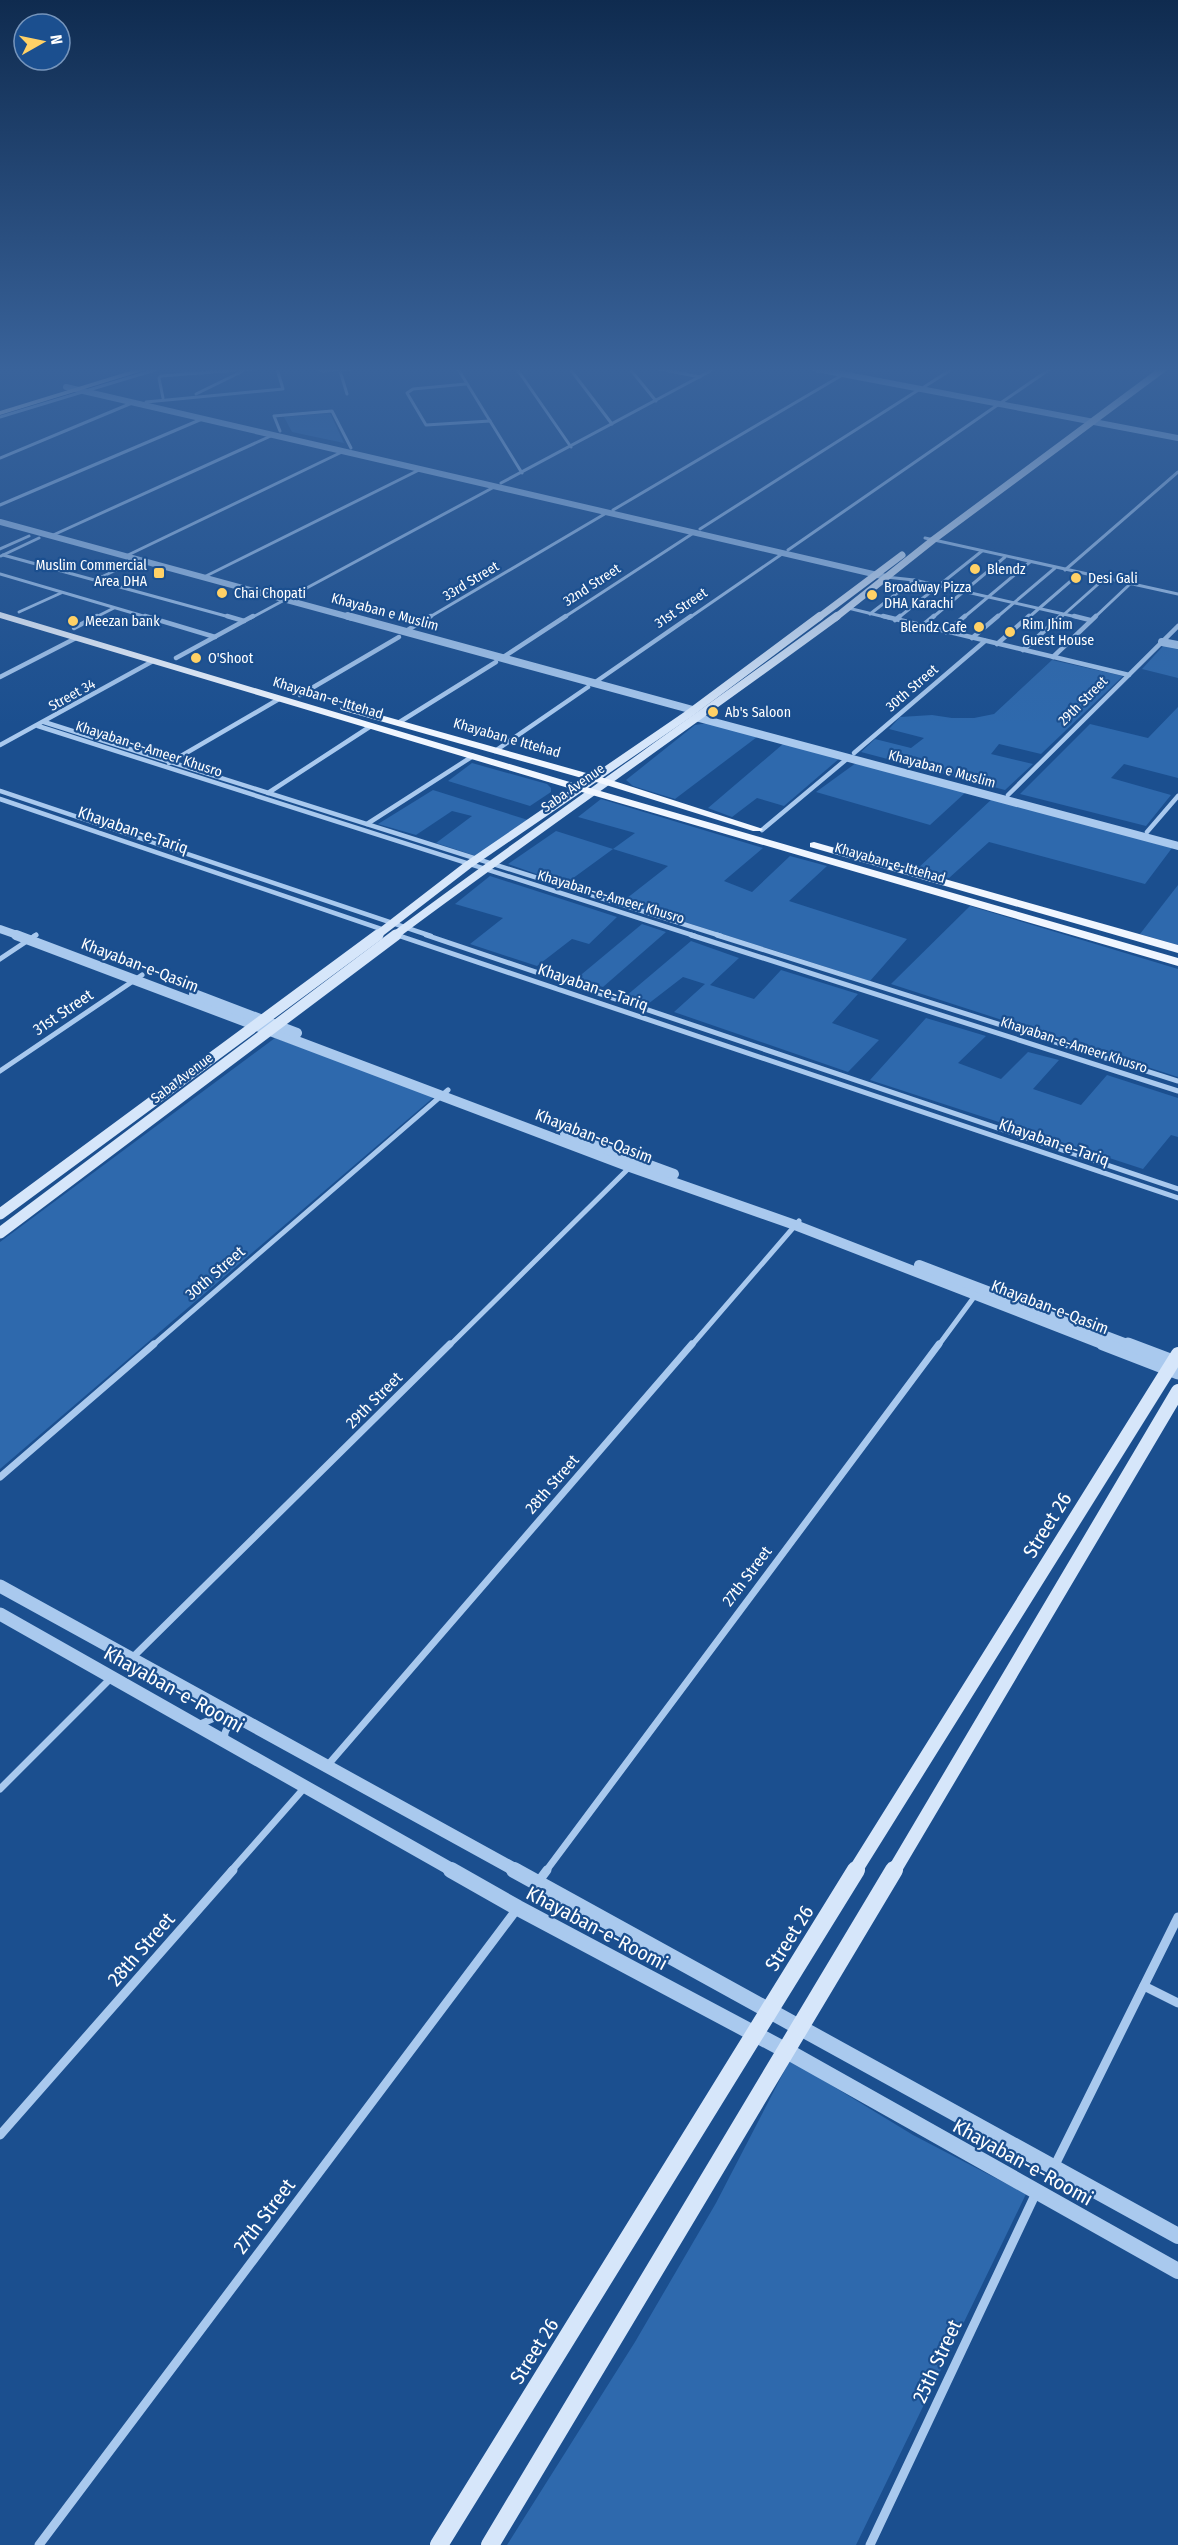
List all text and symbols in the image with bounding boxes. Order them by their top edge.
north arrow [12,12,72,72]
text: N [46,34,66,46]
place label: Muslim Commercial Area DHA [35,557,148,590]
street label: 33rd Street [440,557,502,604]
street label: 32nd Street [560,560,624,610]
place label: Blendz [987,561,1026,578]
marker: Blendz [968,562,982,576]
marker: Muslim Commercial Area DHA [152,566,166,580]
place label: Desi Gali [1088,570,1138,587]
marker: Desi Gali [1069,571,1083,585]
place label: Broadway Pizza DHA Karachi [884,579,972,612]
street label: 31st Street [651,584,711,632]
place label: Chai Chopati [234,585,306,602]
marker: Chai Chopati [215,586,229,600]
marker: Broadway Pizza DHA Karachi [865,588,879,602]
street label: Khayaban e Muslim [329,589,441,635]
place label: Meezan bank [85,613,160,630]
marker: Meezan bank [66,614,80,628]
place label: Rim Jhim Guest House [1022,616,1094,649]
place label: Blendz Cafe [900,619,967,636]
marker: Blendz Cafe [972,620,986,634]
marker: Rim Jhim Guest House [1003,625,1017,639]
place label: O'Shoot [208,650,254,667]
marker: O'Shoot [189,651,203,665]
street label: 30th Street [883,661,942,715]
street label: Khayaban-e-Ittehad [271,673,385,723]
street label: 29th Street [1055,673,1111,729]
street label: Street 34 [46,675,98,715]
place label: Ab's Saloon [725,704,791,721]
marker: Ab's Saloon [706,705,720,719]
street label: Khayaban e Ittehad [451,715,563,761]
street label: Khayaban-e-Ameer Khusro [74,717,224,781]
street label: Khayaban e Muslim [886,746,998,792]
street label: Saba Avenue [538,760,608,816]
street label: Khayaban-e-Tariq [75,802,191,858]
street label: Khayaban-e-Ittehad [833,839,947,887]
street label: Khayaban-e-Ameer Khusro [535,866,687,928]
street label: Khayaban-e-Qasim [79,934,201,996]
street label: Khayaban-e-Tariq [535,959,651,1015]
street label: 31st Street [29,985,97,1039]
street label: Khayaban-e-Ameer Khusro [999,1013,1149,1077]
street label: Saba Avenue [148,1049,216,1107]
street label: Khayaban-e-Qasim [533,1105,655,1167]
street label: Khayaban-e-Tariq [996,1114,1112,1170]
street label: 30th Street [181,1242,249,1304]
street label: Khayaban-e-Qasim [989,1276,1111,1338]
street label: 29th Street [342,1367,407,1432]
street label: 28th Street [521,1450,583,1517]
street label: Street 26 [1018,1488,1076,1562]
street label: 27th Street [718,1542,776,1610]
street label: Khayaban-e-Roomi [100,1641,248,1737]
street label: Khayaban-e-Roomi [522,1881,672,1975]
street label: Street 26 [760,1901,818,1975]
street label: 28th Street [102,1907,180,1991]
street label: Khayaban-e-Roomi [949,2114,1097,2210]
street label: 27th Street [228,2173,300,2258]
street label: Street 26 [505,2314,563,2388]
street label: 25th Street [907,2315,967,2406]

